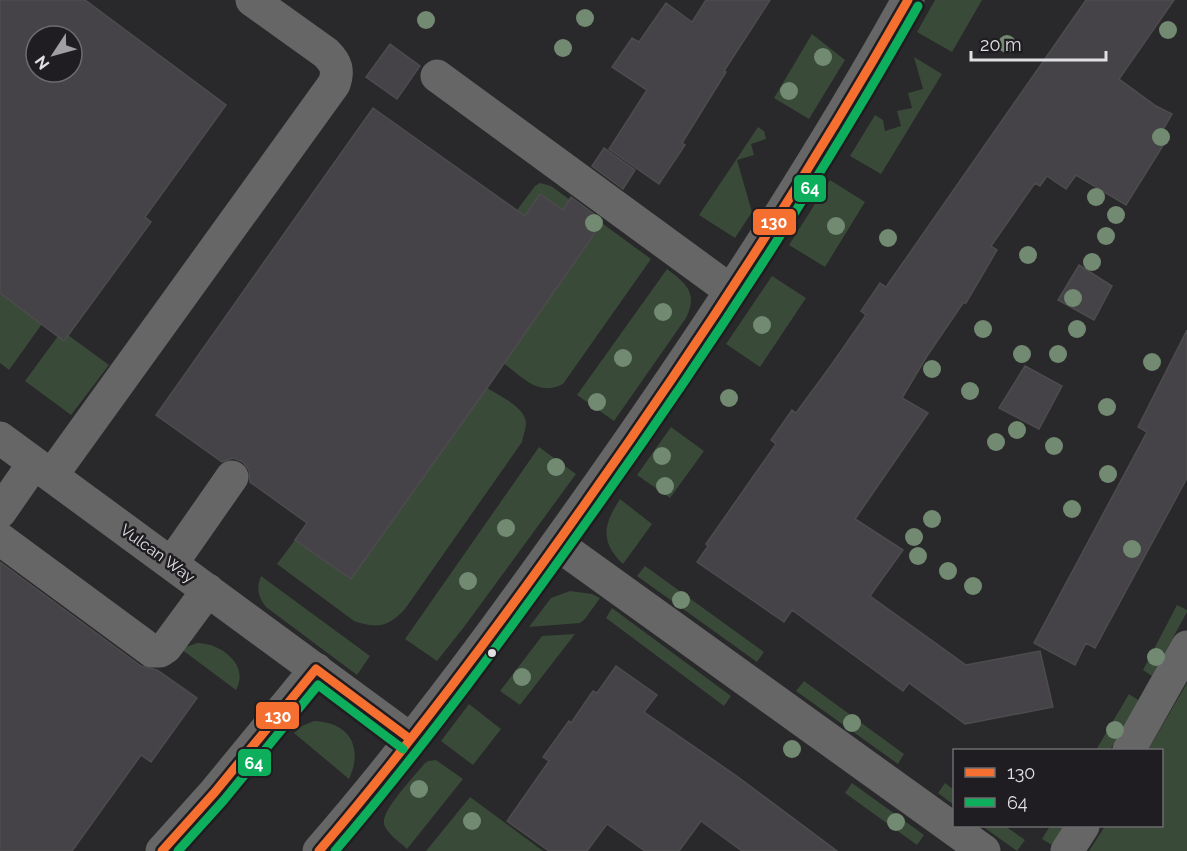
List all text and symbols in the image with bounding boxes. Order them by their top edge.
north arrow [24,24,84,84]
scale bar [971,24,1106,62]
text: 20 m [980,34,1022,55]
text: N [31,52,54,73]
line badge: 64 [793,174,827,203]
text: 64 [801,179,819,198]
line badge: 130 [752,208,797,236]
text: 130 [761,213,788,232]
street label: Vulcan Way [117,520,199,587]
unlabelled marker [486,647,498,659]
line badge: 130 [255,701,300,730]
text: 130 [265,707,292,726]
line badge: 64 [237,748,272,777]
legend [953,749,1163,827]
text: 64 [245,754,263,773]
text: 130 [1007,762,1035,783]
text: 64 [1007,792,1028,813]

